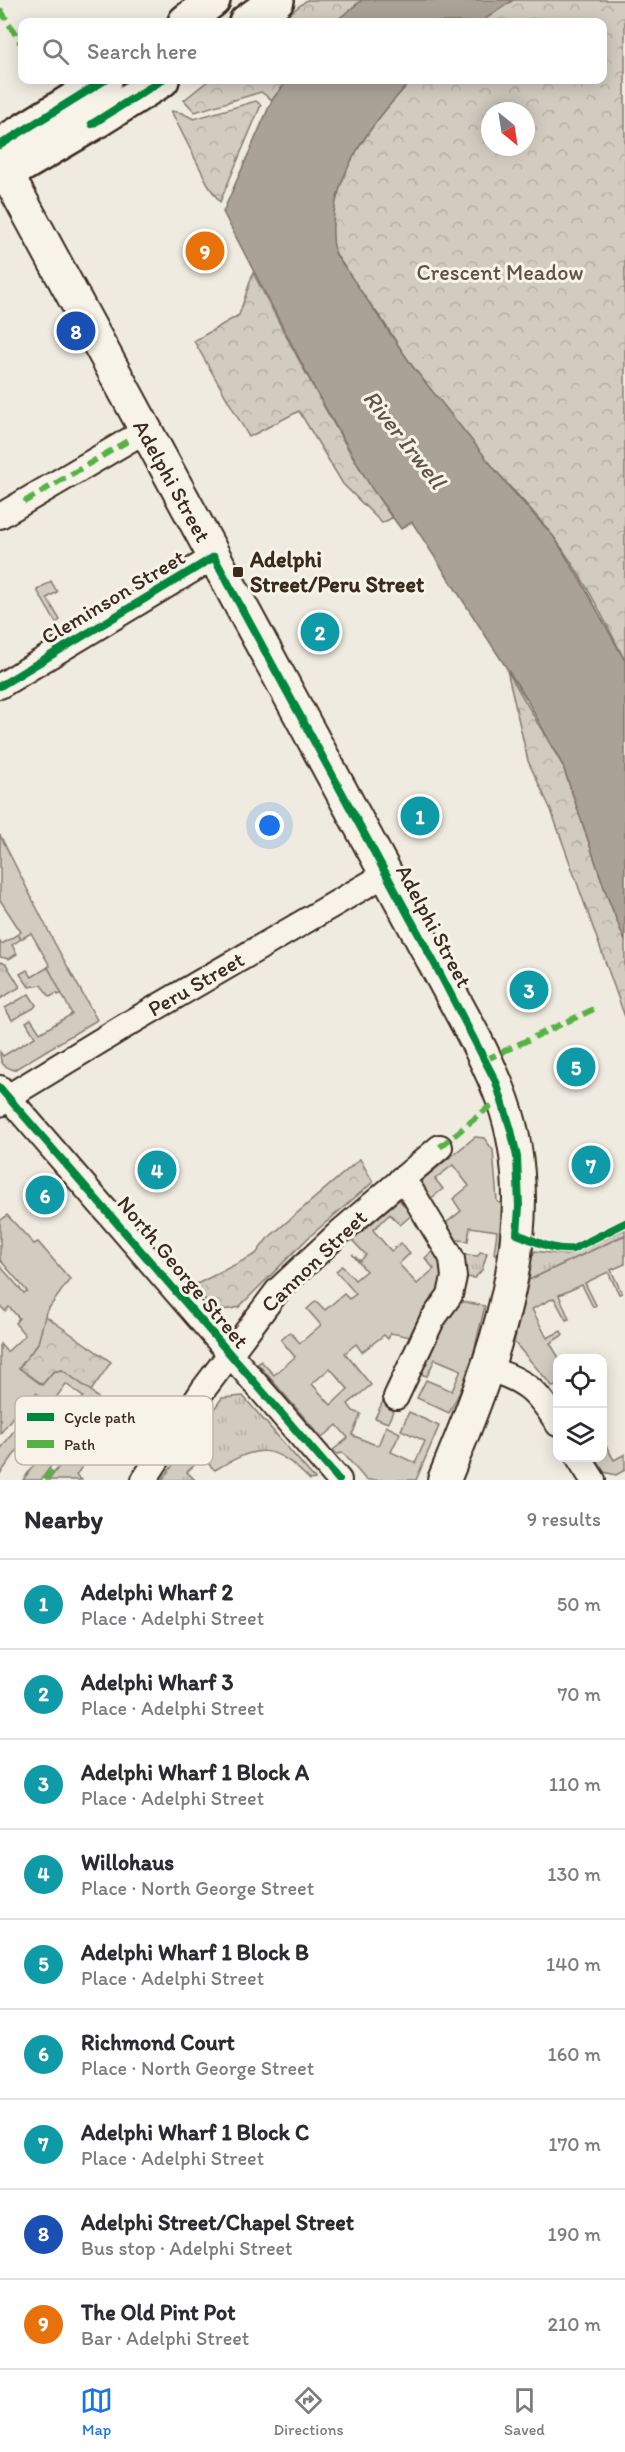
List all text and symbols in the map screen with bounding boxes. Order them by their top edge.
search box [18,18,607,84]
icon: search [39,35,72,68]
text: Search here [87,38,197,65]
north arrow [481,102,535,156]
pin: 9 [186,228,224,274]
park label: Crescent Meadow [417,259,583,286]
pin: 8 [56,308,96,354]
water label: River Irwell [357,384,454,496]
street label: Adelphi Street [127,415,217,547]
street label: Cleminson Street [36,543,190,651]
place label: Adelphi Street/Peru Street [249,546,425,598]
marker: Adelphi Street/Peru Street [231,565,245,579]
pin: 2 [300,610,340,654]
pin: 1 [400,794,440,838]
your location [255,811,284,840]
street label: Adelphi Street [390,860,478,992]
street label: Peru Street [143,946,249,1022]
pin: 3 [510,968,548,1012]
pin: 5 [556,1044,596,1090]
pin: 7 [572,1142,610,1188]
pin: 4 [138,1148,176,1192]
pin: 6 [26,1172,64,1218]
street label: North George Street [111,1190,255,1354]
street label: Cannon Street [255,1204,373,1318]
map controls [553,1354,607,1462]
button: locate [553,1354,607,1408]
legend [15,1396,213,1465]
text: Cycle path [64,1408,136,1427]
button: layers [553,1408,607,1462]
text: Path [64,1435,95,1454]
text: Nearby [24,1503,103,1535]
text: 9 results [527,1507,601,1531]
text: Adelphi Wharf 2 [81,1579,233,1606]
text: 1 [39,1592,48,1616]
text: 50 m [557,1592,601,1616]
text: Place · Adelphi Street [81,1606,264,1630]
text: Adelphi Wharf 3 [81,1669,233,1696]
text: 2 [38,1682,49,1706]
text: 70 m [557,1682,601,1706]
text: Place · Adelphi Street [81,1696,264,1720]
text: Adelphi Wharf 1 Block A [81,1759,309,1786]
text: 3 [38,1772,49,1796]
text: 110 m [549,1772,601,1796]
text: Place · Adelphi Street [81,1786,264,1810]
text: Willohaus [81,1849,174,1876]
text: 4 [37,1862,50,1886]
text: 130 m [547,1862,601,1886]
text: Place · North George Street [81,1876,314,1900]
text: Adelphi Wharf 1 Block B [81,1939,309,1966]
text: 5 [38,1952,49,1976]
text: 140 m [546,1952,601,1976]
text: Place · Adelphi Street [81,1966,264,1990]
text: Richmond Court [81,2029,235,2056]
text: 6 [38,2042,49,2066]
text: 160 m [548,2042,601,2066]
text: Place · North George Street [81,2056,314,2080]
text: Adelphi Wharf 1 Block C [81,2119,309,2146]
text: 7 [39,2132,48,2156]
text: 170 m [548,2132,601,2156]
text: Place · Adelphi Street [81,2146,264,2170]
text: Adelphi Street/Chapel Street [81,2209,354,2236]
text: 8 [38,2222,49,2246]
text: 190 m [548,2222,601,2246]
text: Bus stop · Adelphi Street [81,2236,293,2260]
text: The Old Pint Pot [81,2299,236,2326]
text: 9 [38,2312,49,2336]
text: 210 m [548,2312,601,2336]
text: Bar · Adelphi Street [81,2326,249,2350]
tab: Map [80,2384,113,2439]
tab: Directions [273,2384,344,2439]
tab: Saved [504,2384,545,2439]

